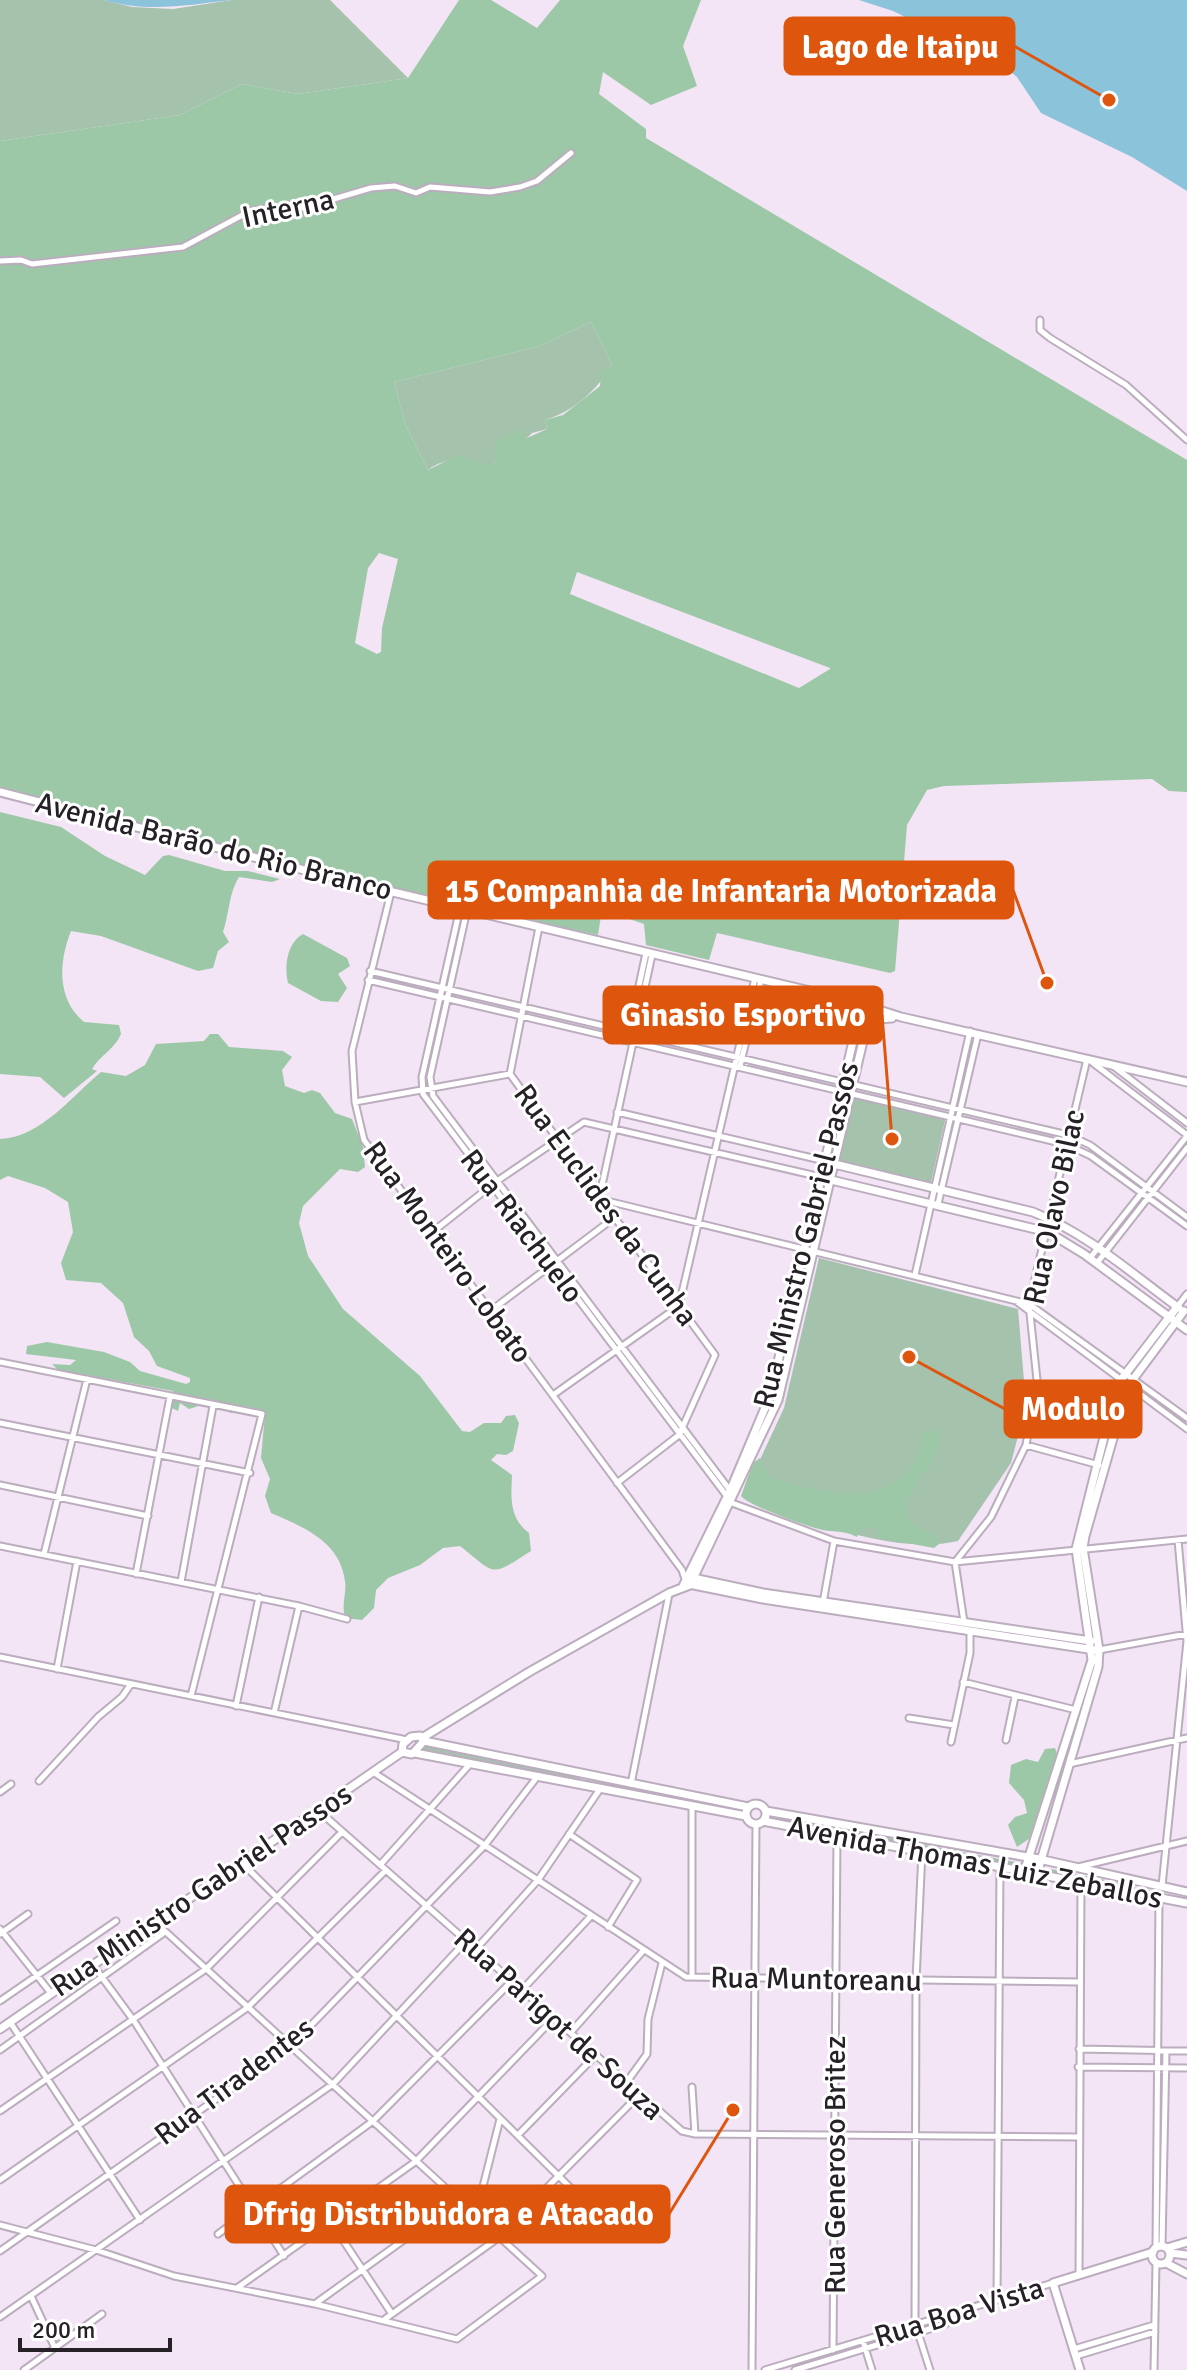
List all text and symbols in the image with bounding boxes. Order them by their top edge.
callout: Lago de Itaipu [785,18,1014,74]
text: Lago de Itaipu [801,28,999,67]
street label: Interna [239,181,337,236]
street label: Avenida Barão do Rio Branco [32,784,396,909]
callout: 15 Companhia de Infantaria Motorizada [429,862,1013,918]
text: 15 Companhia de Infantaria Motorizada [445,872,997,911]
callout: Ginasio Esportivo [604,987,882,1043]
text: Ginasio Esportivo [620,996,866,1035]
street label: Rua Ministro Gabriel Passos [746,1058,867,1412]
street label: Rua Euclides da Cunha [505,1077,706,1334]
street label: Rua Olavo Bilac [1016,1106,1093,1308]
street label: Rua Monteiro Lobato [355,1134,540,1370]
street label: Rua Riachuelo [452,1142,591,1310]
callout: Modulo [1005,1381,1141,1437]
text: Modulo [1021,1390,1125,1429]
street label: Rua Ministro Gabriel Passos [43,1776,359,2005]
street label: Avenida Thomas Luiz Zeballos [784,1808,1165,1917]
street label: Rua Parigot de Souza [446,1920,671,2128]
street label: Rua Muntoreanu [710,1959,922,2000]
street label: Rua Tiradentes [147,2009,321,2153]
street label: Rua Generoso Britez [817,2036,854,2294]
callout: Dfrig Distribuidora e Atacado [226,2186,669,2242]
text: Dfrig Distribuidora e Atacado [242,2195,654,2234]
street label: Rua Boa Vista [870,2269,1048,2356]
scale bar [20,2302,170,2352]
text: 200 m [32,2315,95,2345]

